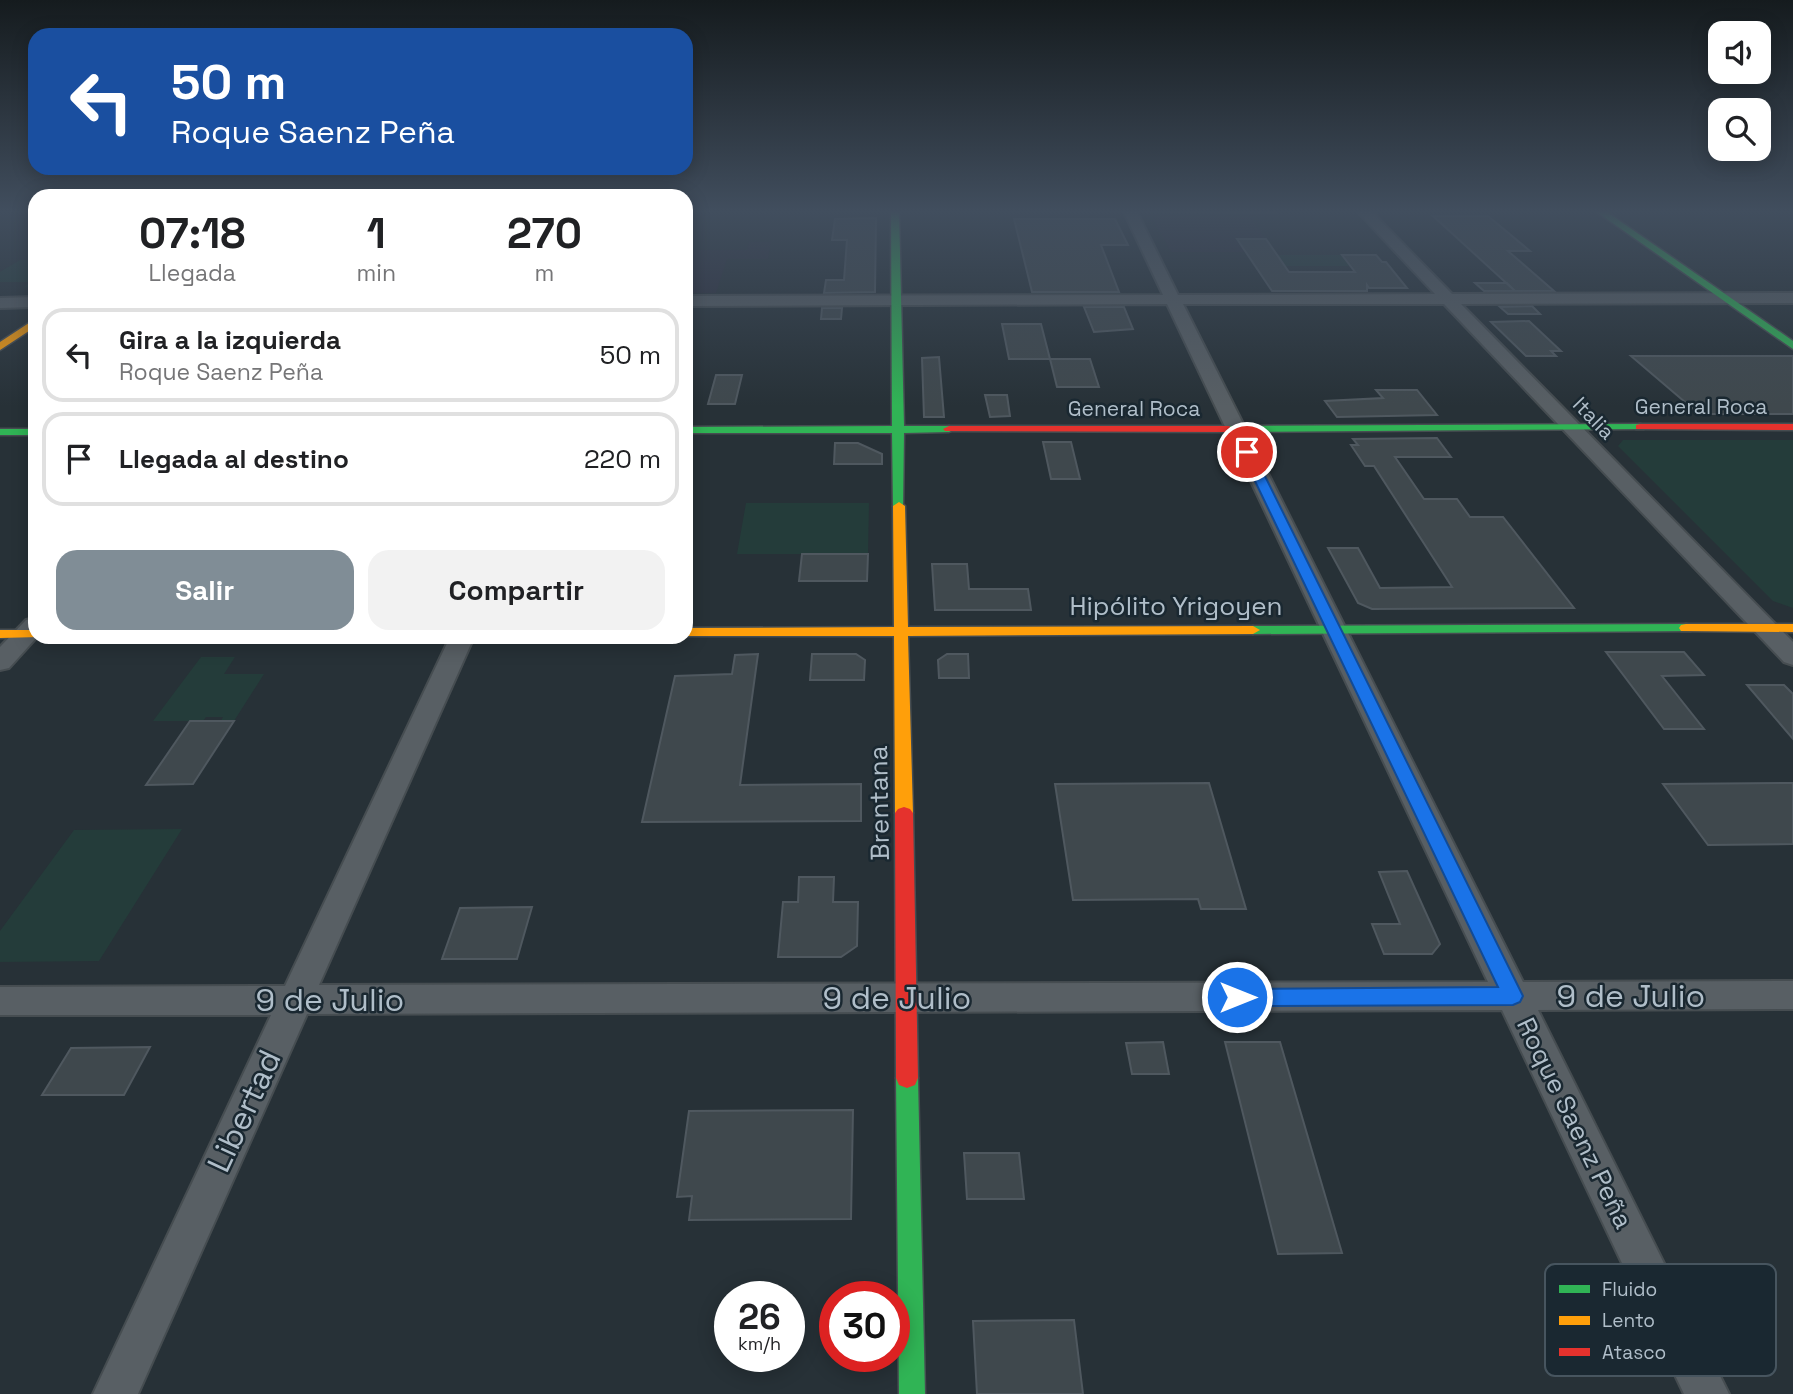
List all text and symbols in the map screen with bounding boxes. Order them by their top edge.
map controls [1708,21,1771,161]
button: sound [1708,21,1771,84]
text: 50 m [171,51,286,113]
icon: left [56,56,147,147]
button: search [1708,98,1771,161]
text: Roque Saenz Peña [171,112,455,152]
text: 07:18 [139,207,245,260]
text: 1 [367,207,386,260]
text: 270 [507,207,582,260]
text: Llegada [148,258,236,288]
text: min [356,258,396,288]
text: m [535,258,554,288]
text: Gira a la izquierda [119,323,341,357]
icon: left [60,336,98,374]
text: 50 m [600,338,661,372]
text: Roque Saenz Peña [119,357,323,387]
street label: Italia [1567,391,1621,445]
street label: General Roca [1635,393,1767,420]
street label: General Roca [1068,395,1200,422]
pin [1217,422,1277,482]
icon: arrive [1228,433,1266,471]
icon: arrive [60,440,98,478]
text: Llegada al destino [119,442,349,476]
text: 220 m [584,442,661,476]
button: Salir [56,550,354,630]
button: Compartir [368,550,665,630]
street label: Hipólito Yrigoyen [1069,589,1283,623]
street label: Brentana [861,745,897,861]
position arrow [1200,960,1274,1034]
street label: 9 de Julio [1557,976,1705,1016]
street label: 9 de Julio [823,978,971,1018]
street label: 9 de Julio [256,980,404,1020]
street label: Roque Saenz Peña [1509,1012,1641,1234]
street label: Libertad [198,1044,290,1178]
legend [1545,1264,1776,1376]
text: Fluido [1602,1277,1657,1302]
speed limit sign: 30 [819,1281,910,1372]
text: 26 [738,1295,781,1339]
text: Lento [1602,1308,1655,1333]
text: km/h [738,1332,781,1355]
text: Atasco [1602,1340,1666,1365]

